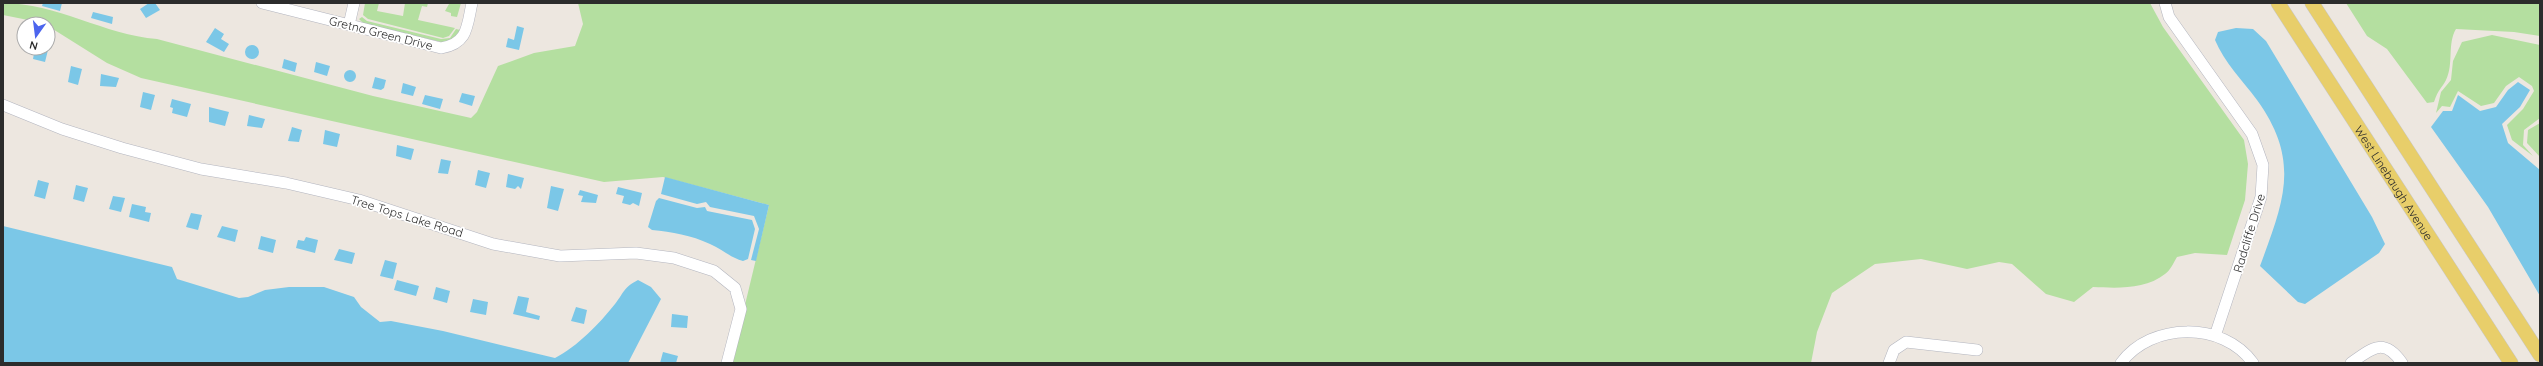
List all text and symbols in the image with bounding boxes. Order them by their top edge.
street label: Gretna Green Drive [328,13,435,53]
north arrow [16,16,56,56]
text: N [28,38,39,53]
street label: West Linebaugh Avenue [2352,122,2437,243]
street label: Tree Tops Lake Road [349,192,465,240]
street label: Radcliffe Drive [2230,192,2268,274]

